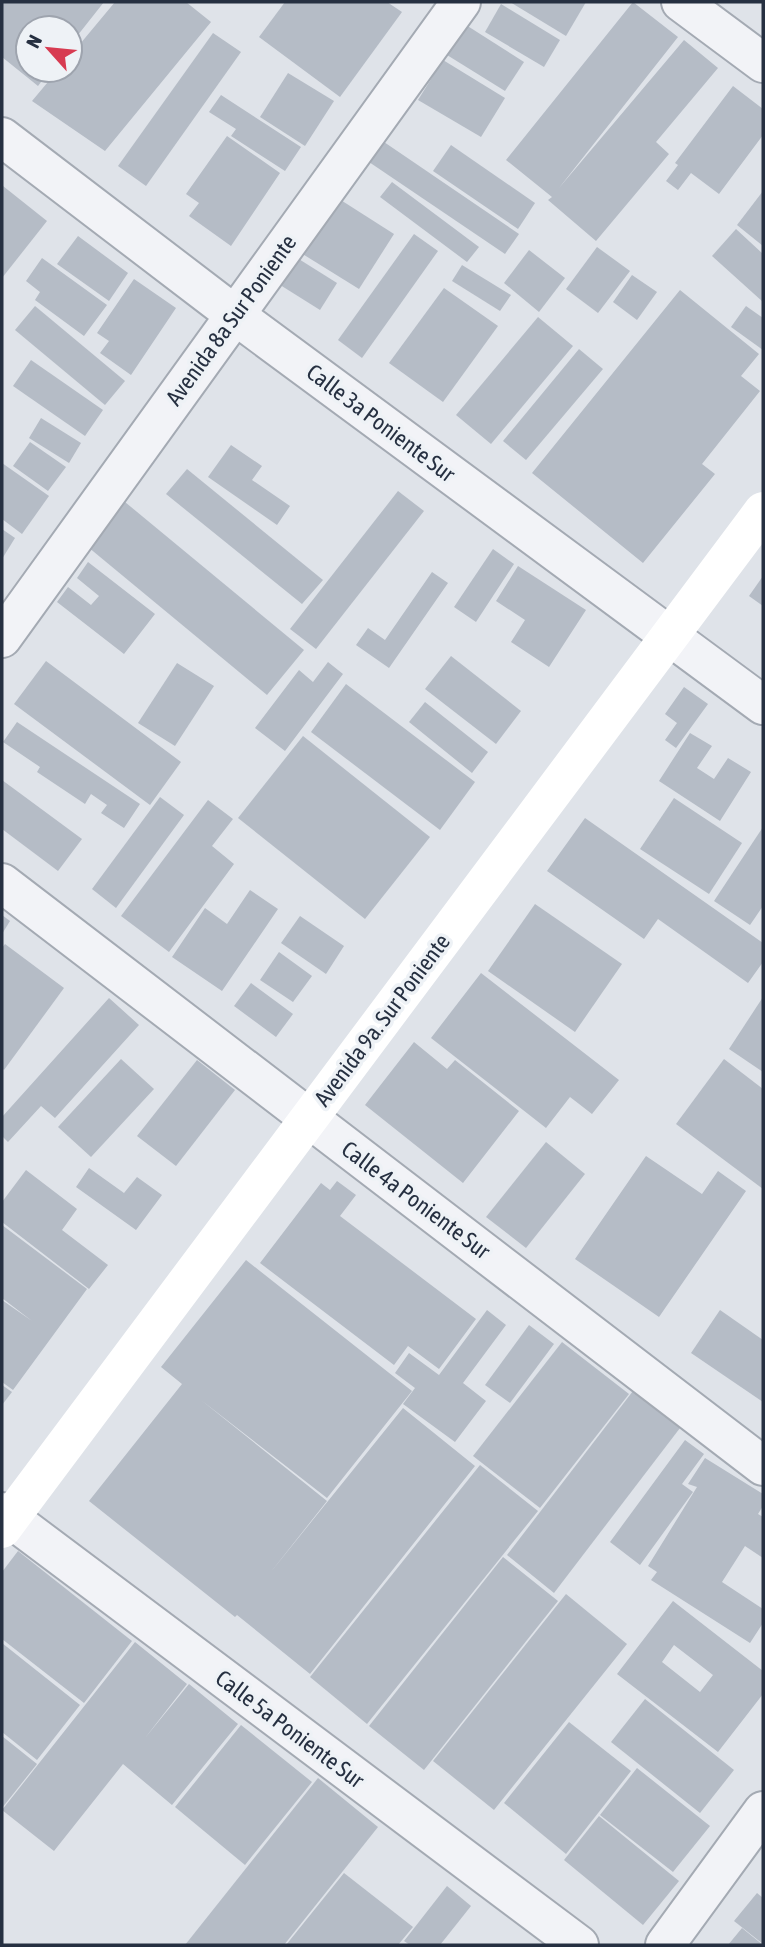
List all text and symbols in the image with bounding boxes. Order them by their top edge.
north arrow [14,14,84,84]
text: N [22,31,46,51]
street label: Avenida 8a Sur Poniente [160,230,302,410]
street label: Calle 3a Poniente Sur [302,359,461,488]
street label: Avenida 9a. Sur Poniente [309,929,455,1111]
street label: Calle 4a Poniente Sur [337,1136,496,1265]
street label: Calle 5a Poniente Sur [211,1665,370,1794]

